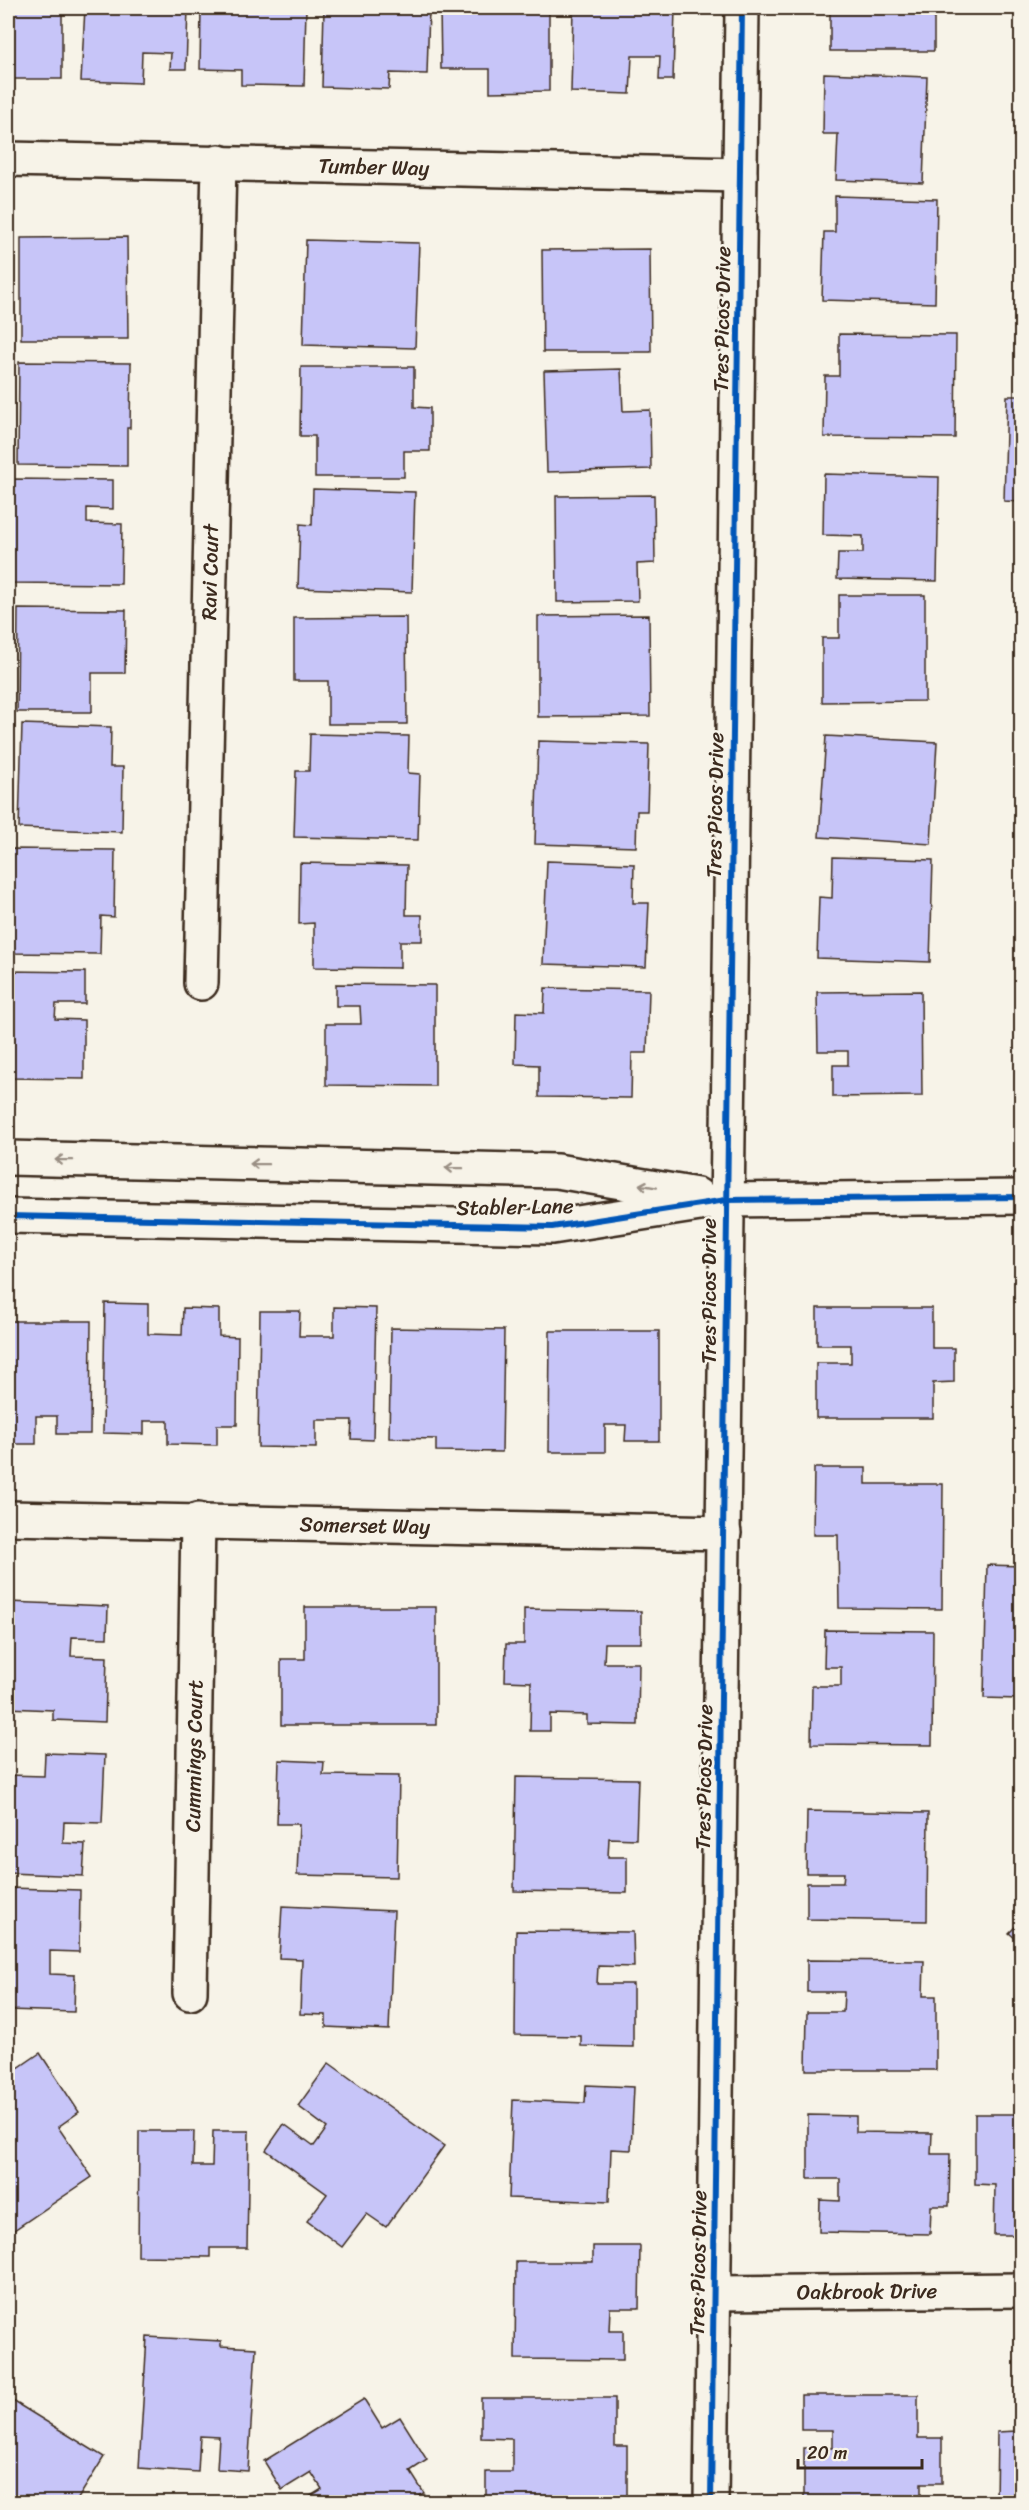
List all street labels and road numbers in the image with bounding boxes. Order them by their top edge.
street label: Tumber Way [318,147,430,187]
street label: Tres Picos Drive [702,246,742,392]
street label: Ravi Court [190,522,230,621]
street label: Tres Picos Drive [695,732,735,878]
street label: Stabler Lane [456,1187,574,1227]
street label: Tres Picos Drive [690,1218,728,1364]
street label: Somerset Way [299,1505,431,1546]
street label: Cummings Court [174,1680,214,1832]
street label: Tres Picos Drive [684,1704,724,1850]
street label: Tres Picos Drive [678,2190,718,2336]
street label: Oakbrook Drive [797,2272,938,2311]

